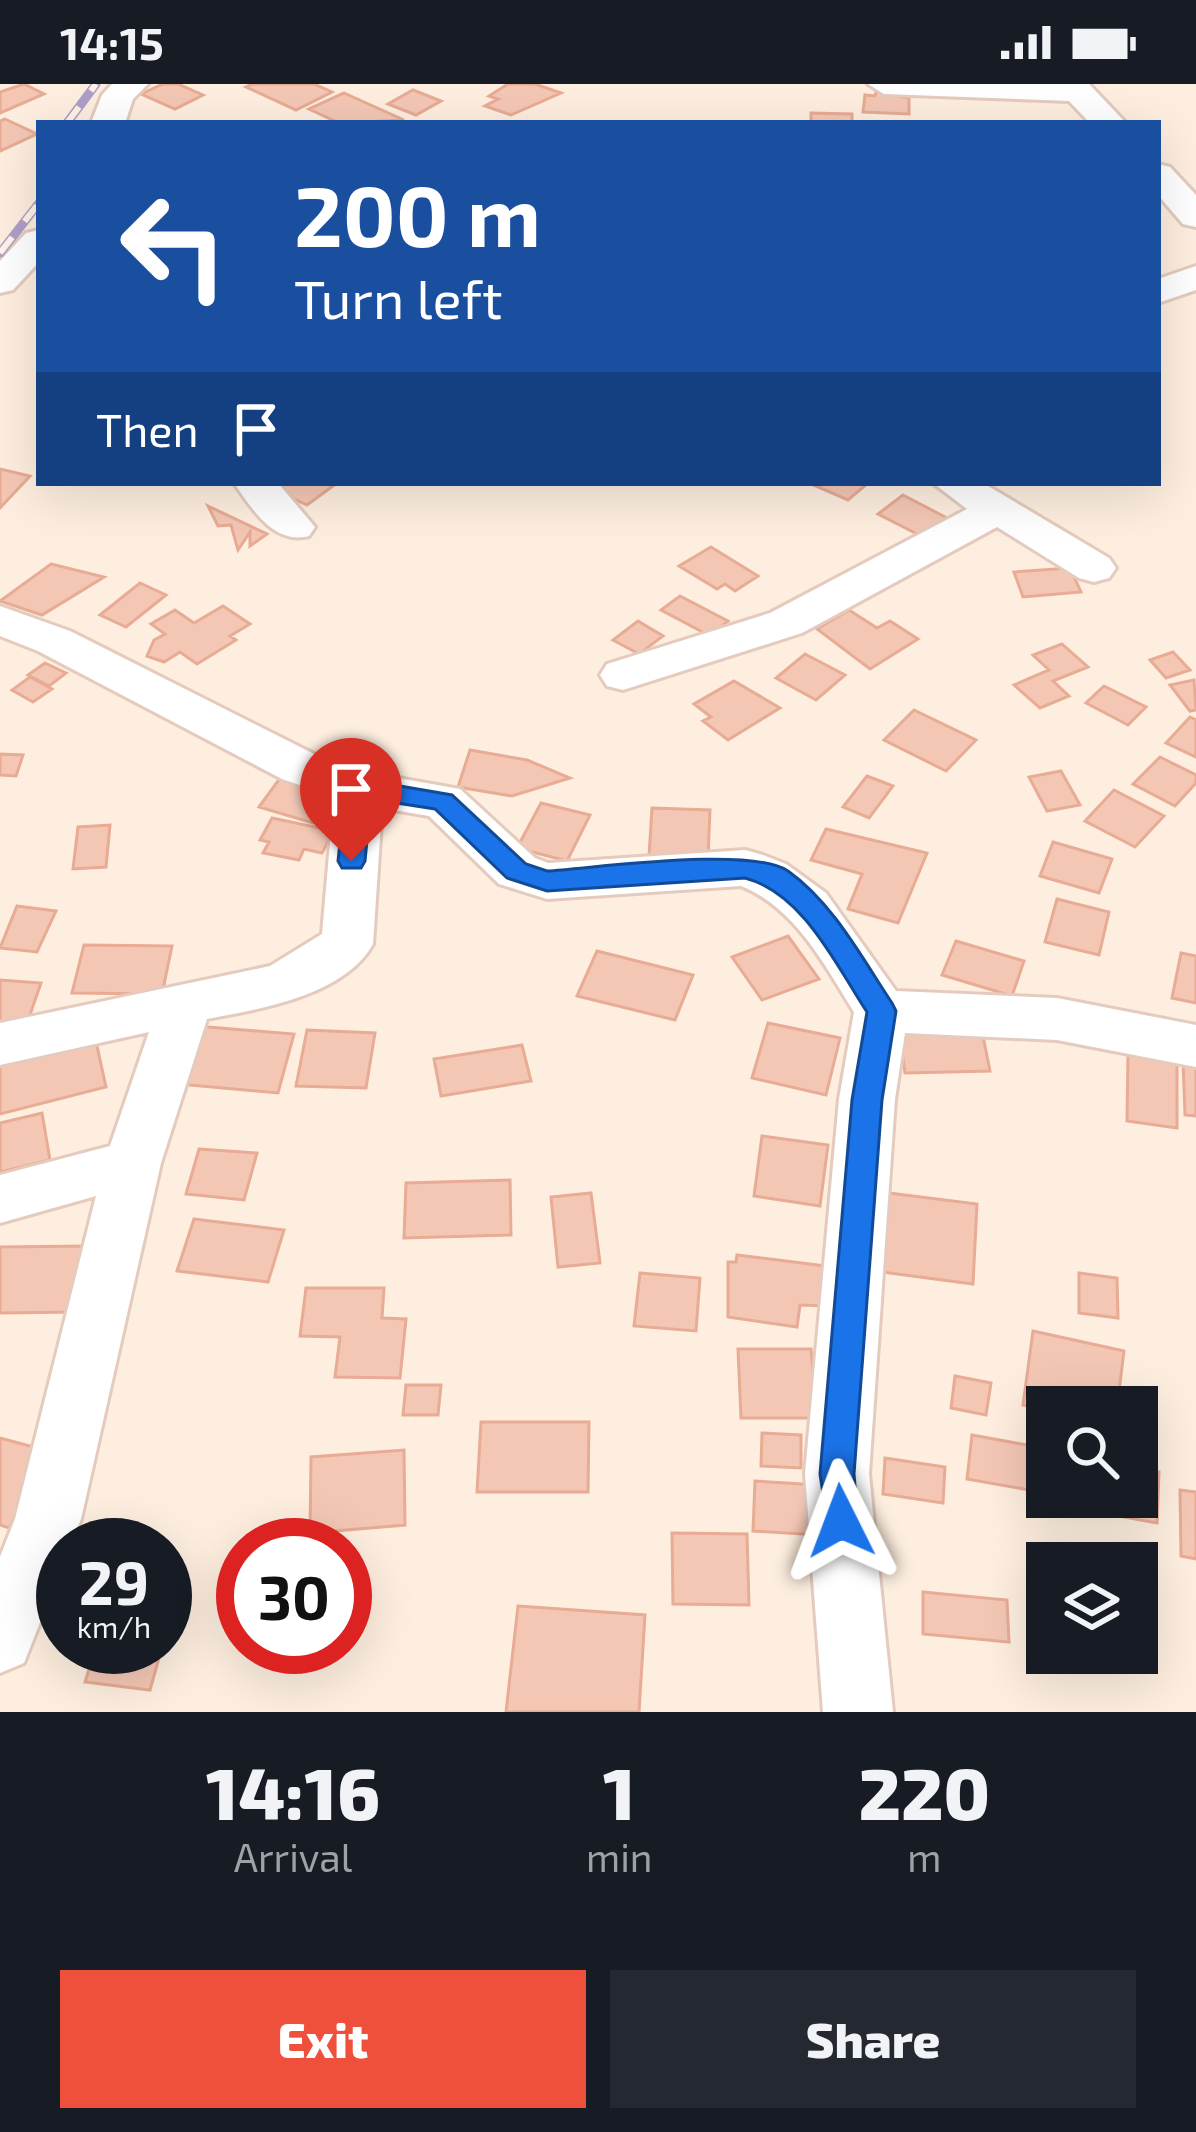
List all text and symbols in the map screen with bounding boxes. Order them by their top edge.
text: 14:15 [60,15,164,69]
text: 200 m [294,163,541,264]
icon: left [96,168,252,324]
text: Turn left [294,265,503,330]
icon: arrive [223,396,289,462]
text: Then [96,402,199,456]
pin [300,738,402,861]
icon: arrive [318,756,384,822]
map controls [1026,1386,1158,1674]
button: search [1026,1386,1158,1518]
position arrow [778,1458,904,1584]
speed limit sign: 30 [216,1518,372,1674]
button: layers [1026,1542,1158,1674]
text: 29 [79,1545,149,1617]
text: km/h [77,1608,151,1644]
text: 14:16 [206,1748,380,1834]
text: 1 [603,1748,636,1834]
text: 220 [858,1748,990,1834]
text: Arrival [234,1833,352,1880]
text: min [586,1833,653,1880]
text: m [907,1833,941,1880]
button: Exit [60,1970,586,2108]
button: Share [610,1970,1136,2108]

